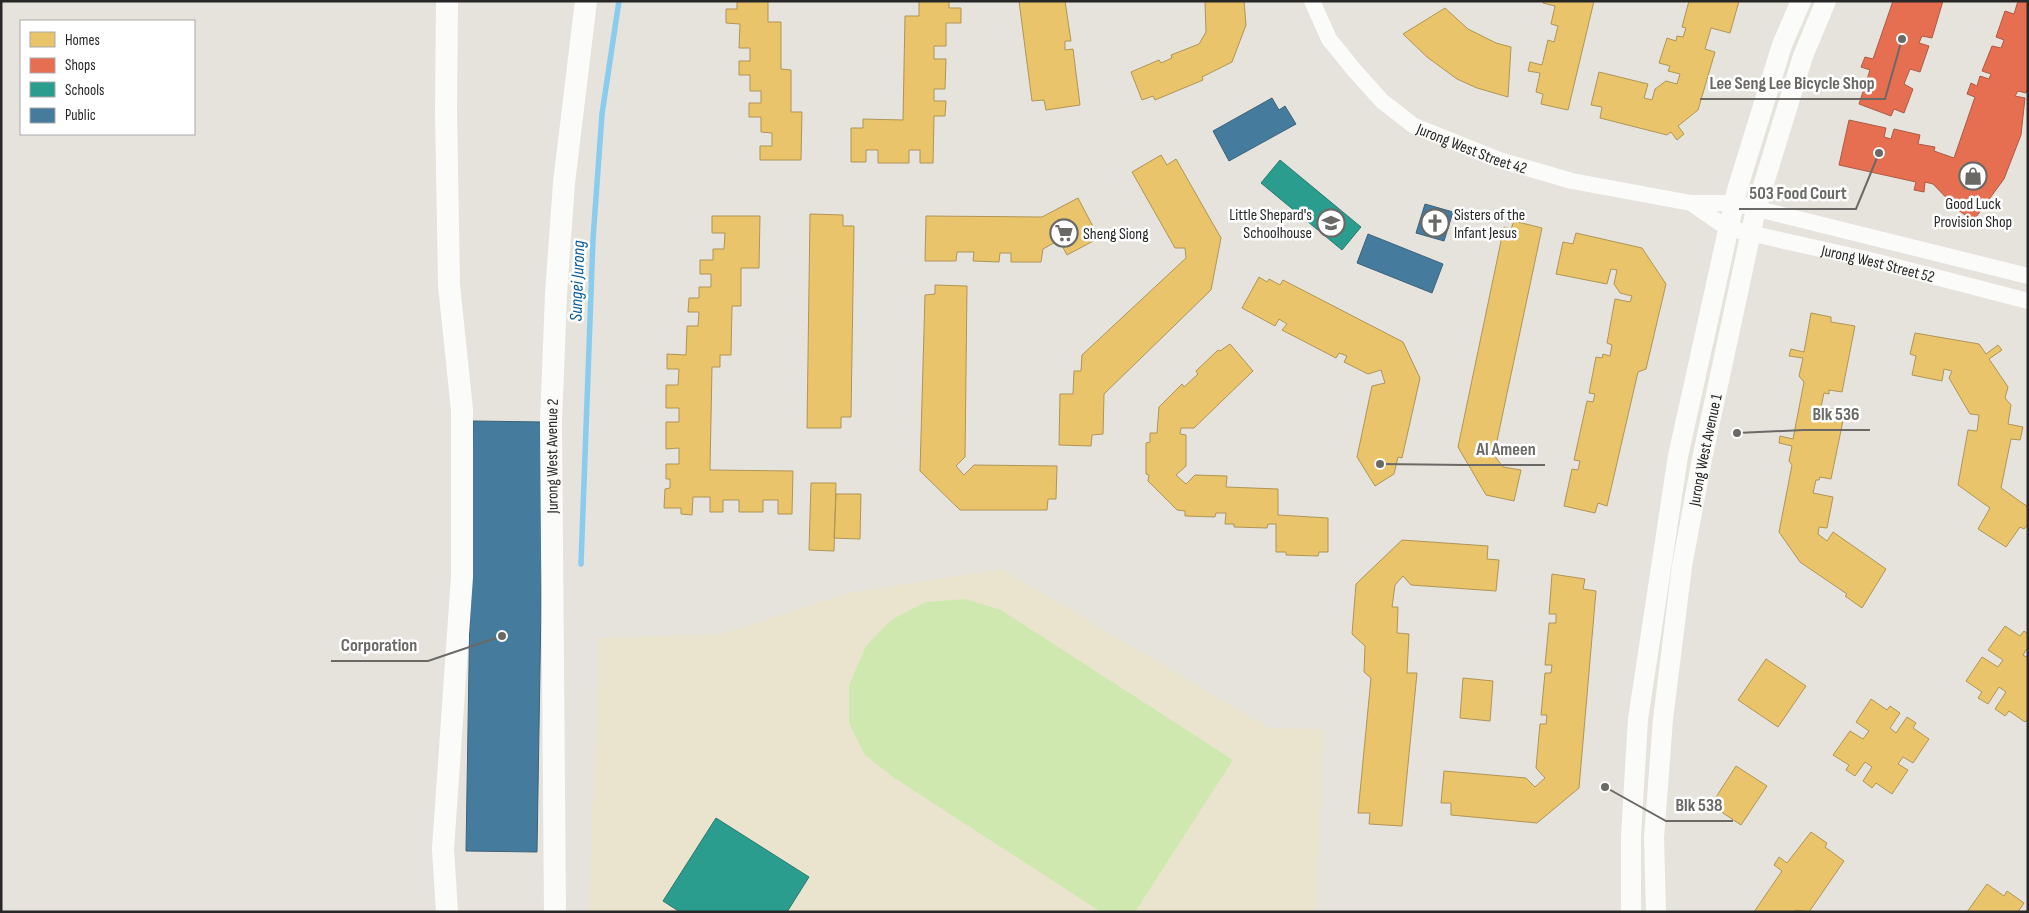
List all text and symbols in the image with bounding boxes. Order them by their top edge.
legend [20,20,195,135]
text: Homes [65,31,100,50]
text: Shops [65,56,96,75]
callout: Lee Seng Lee Bicycle Shop [1700,66,1885,99]
text: Lee Seng Lee Bicycle Shop [1709,73,1875,94]
text: Schools [65,81,104,100]
text: Public [65,106,96,125]
street label: Jurong West Street 42 [1413,120,1529,179]
shop icon: Good Luck Provision Shop [1958,161,1988,191]
callout: 503 Food Court [1739,176,1856,209]
text: 503 Food Court [1749,183,1847,204]
place label: Good Luck Provision Shop [1934,195,2012,232]
place label: Little Shepard's Schoolhouse [1229,206,1312,243]
place label: Sisters of the Infant Jesus [1454,206,1525,243]
school or university icon: Little Shepard's Schoolhouse [1316,208,1346,238]
church icon: Sisters of the Infant Jesus [1420,208,1450,238]
supermarket icon: Sheng Siong [1049,218,1079,248]
place label: Sheng Siong [1083,225,1149,244]
water label: Sungei Jurong [566,240,589,322]
street label: Jurong West Street 52 [1818,241,1936,287]
street label: Jurong West Avenue 1 [1685,392,1727,509]
callout: Blk 536 [1803,397,1870,430]
street label: Jurong West Avenue 2 [543,398,563,515]
text: Blk 536 [1812,404,1860,425]
callout: Al Ameen [1466,432,1545,465]
text: Al Ameen [1475,439,1536,460]
callout: Corporation [331,628,428,661]
text: Corporation [341,635,417,656]
callout: Blk 538 [1666,788,1733,821]
text: Blk 538 [1675,795,1723,816]

